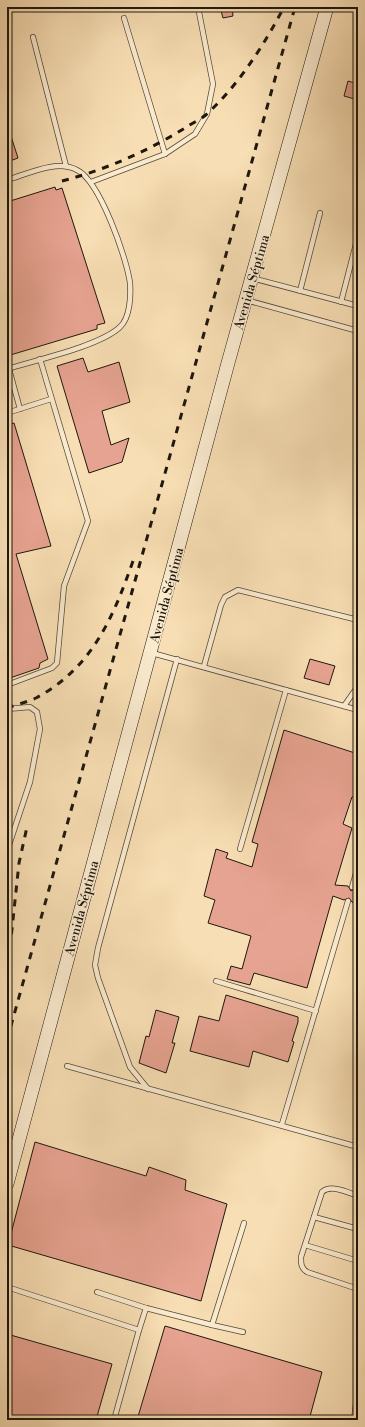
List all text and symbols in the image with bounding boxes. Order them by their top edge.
street label: Avenida Séptima [230,232,273,333]
street label: Avenida Séptima [146,545,188,646]
street label: Avenida Séptima [61,858,103,959]

